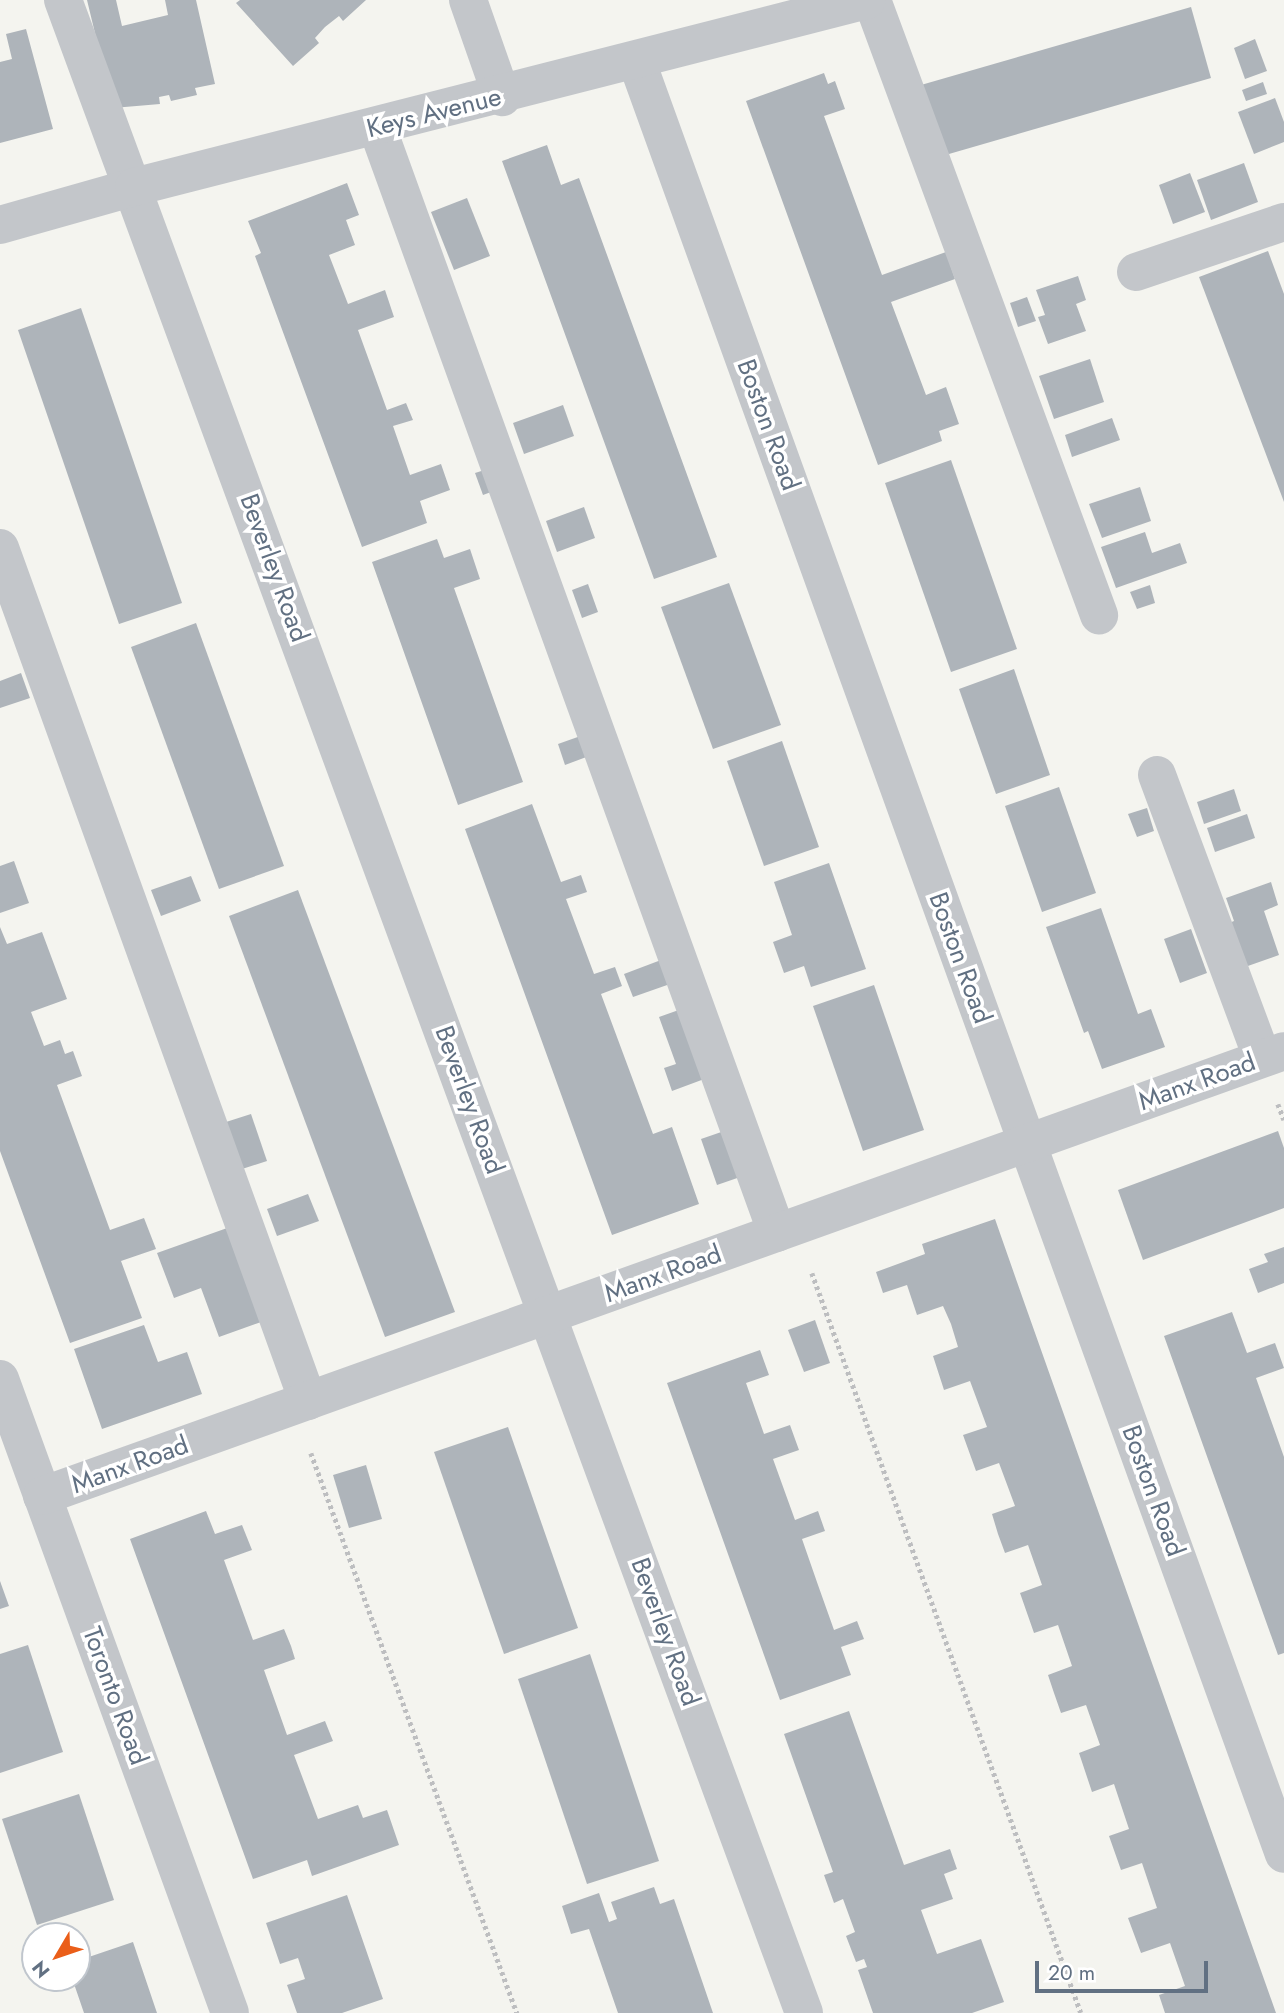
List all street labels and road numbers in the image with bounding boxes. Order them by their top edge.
street label: Keys Avenue [363,81,505,145]
street label: Boston Road [730,355,806,495]
street label: Beverley Road [233,490,315,646]
street label: Boston Road [922,888,998,1028]
street label: Beverley Road [428,1022,510,1178]
street label: Manx Road [1134,1046,1260,1118]
street label: Manx Road [600,1238,726,1310]
street label: Boston Road [1115,1421,1191,1561]
street label: Manx Road [67,1429,193,1501]
street label: Beverley Road [624,1554,706,1710]
street label: Toronto Road [76,1623,154,1769]

